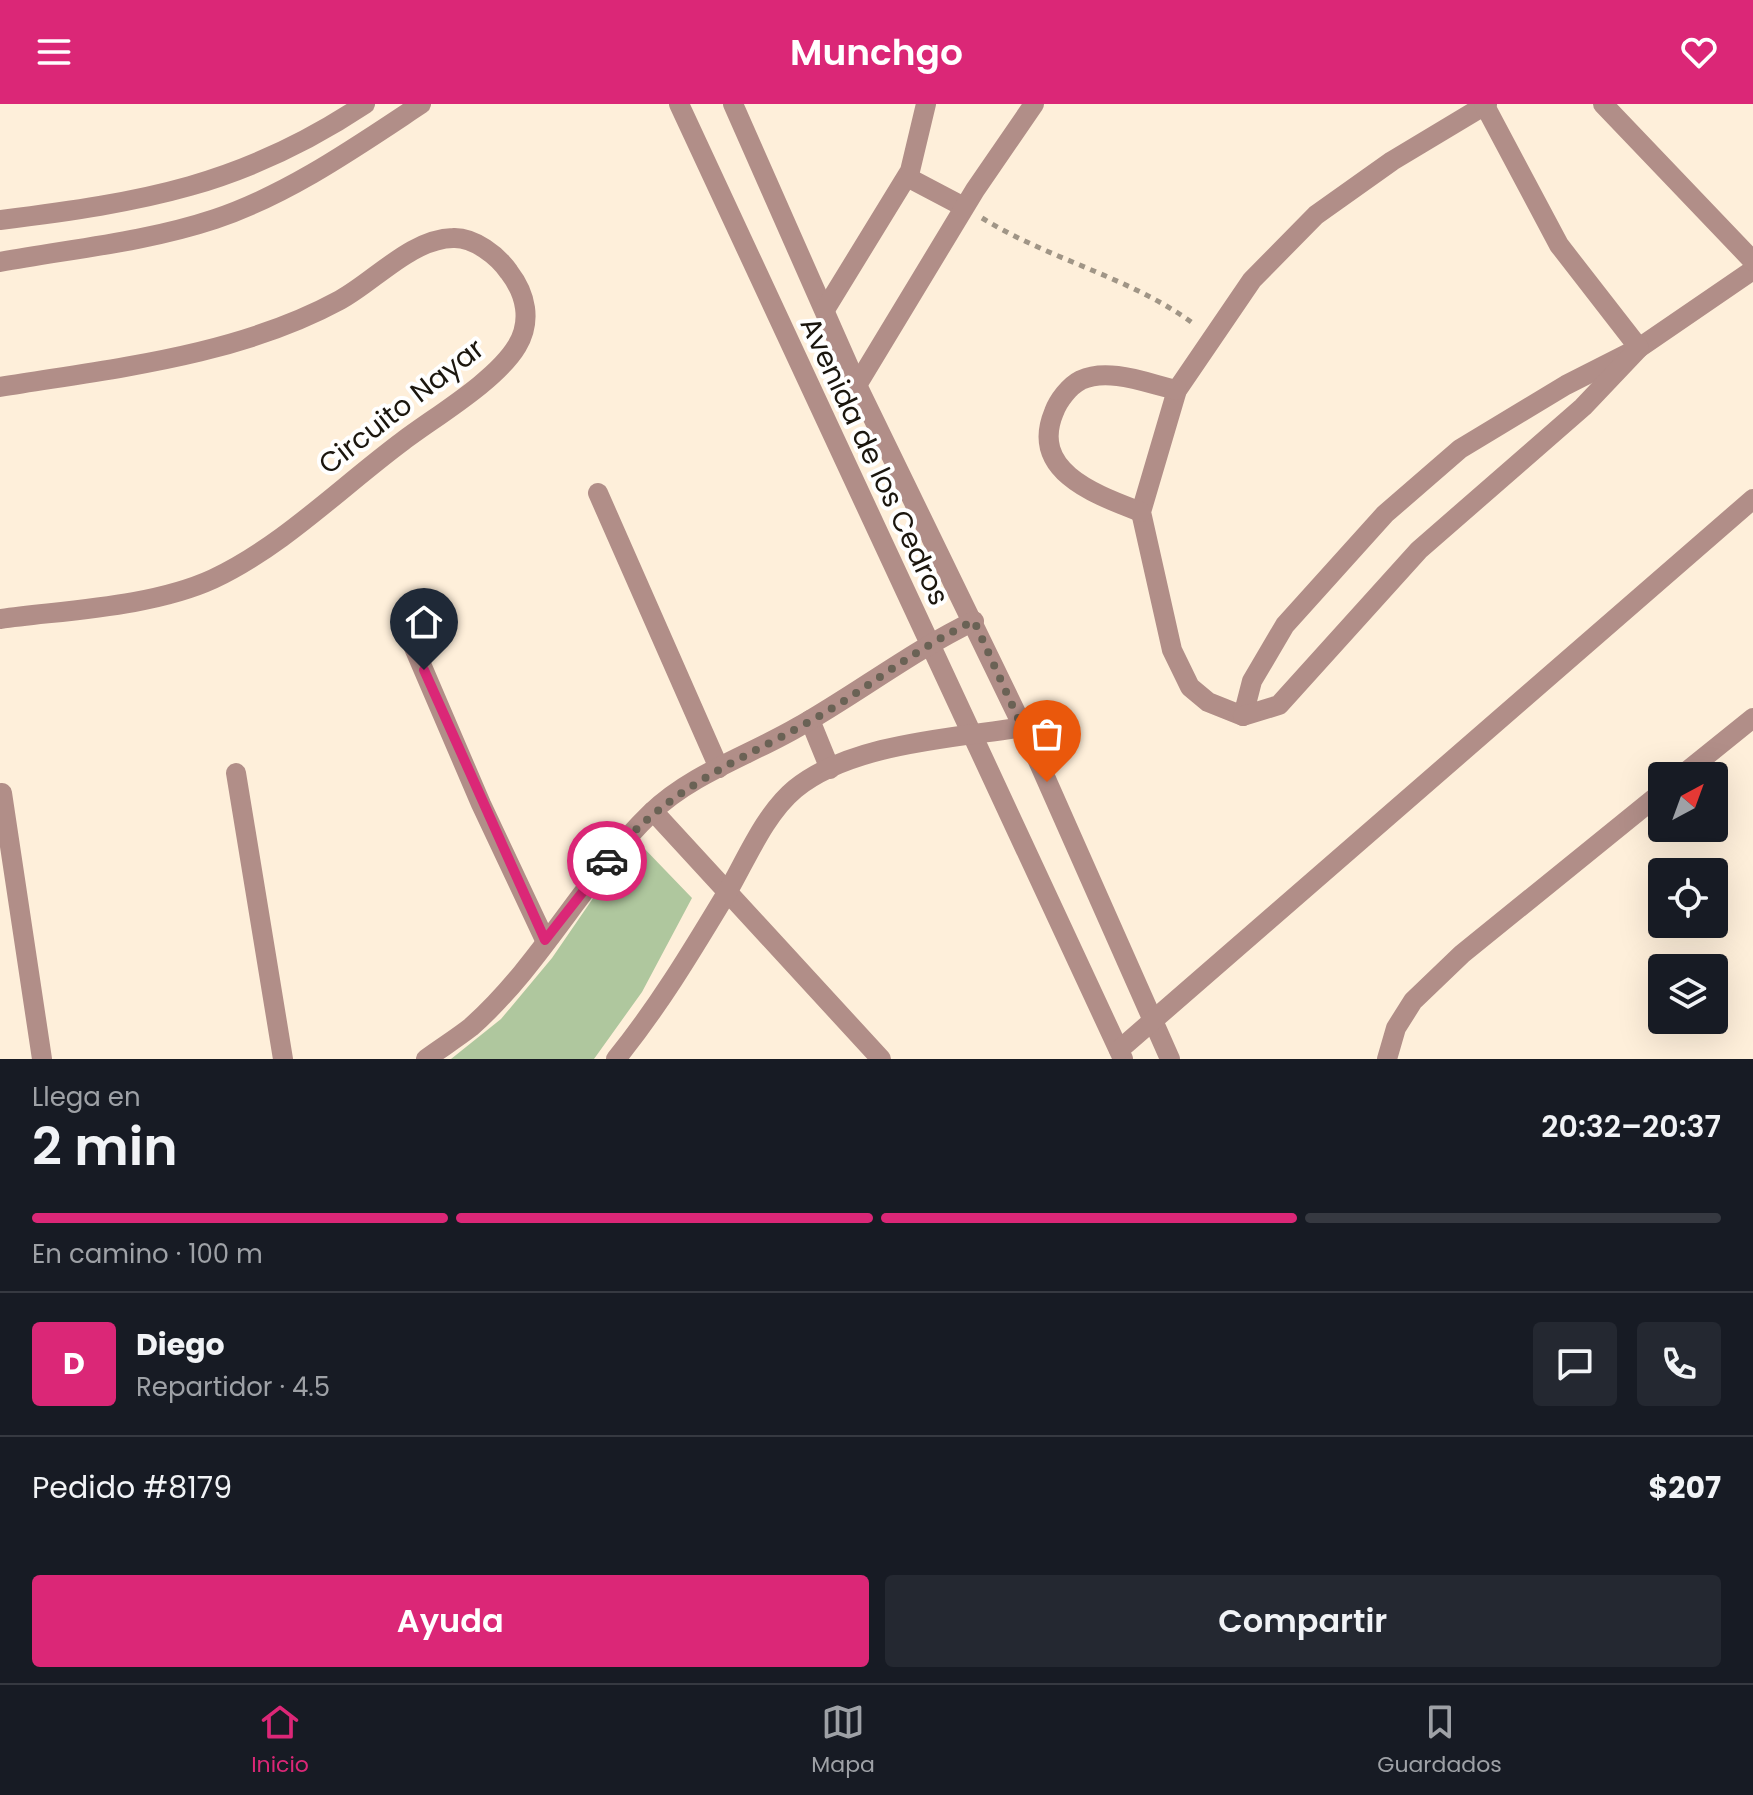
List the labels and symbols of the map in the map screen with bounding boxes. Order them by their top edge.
street label: Avenida de los Cedros [791,311,958,612]
street label: Circuito Nayar [310,329,492,483]
pin [390,588,458,670]
pin [1013,700,1081,782]
north arrow [1648,762,1728,842]
courier [567,821,647,901]

